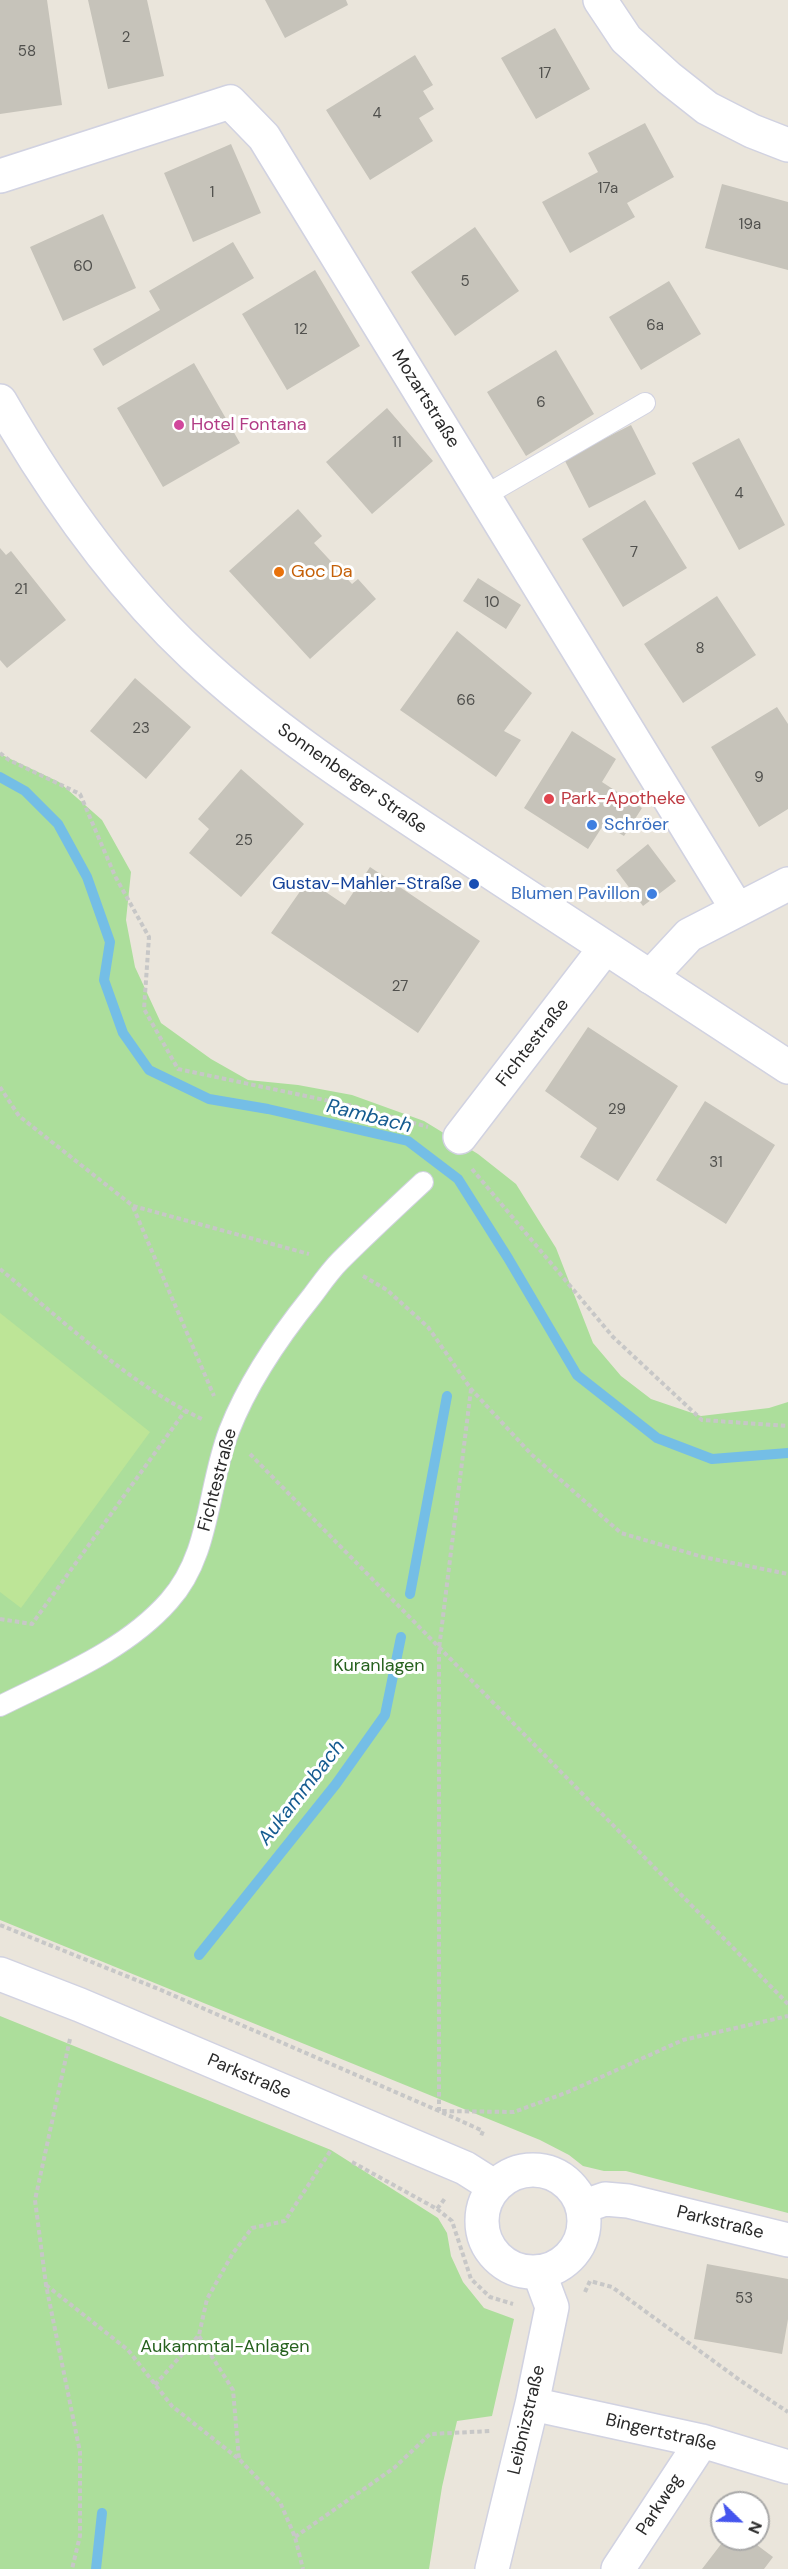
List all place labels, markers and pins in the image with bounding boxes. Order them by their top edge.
place label: Hotel Fontana [191,414,307,436]
marker: Hotel Fontana [172,418,186,432]
place label: Goc Da [291,561,353,583]
marker: Goc Da [272,565,286,579]
place label: Park-Apotheke [561,788,686,810]
marker: Park-Apotheke [542,792,556,806]
place label: Schröer [604,814,669,836]
marker: Schröer [585,818,599,832]
place label: Gustav-Mahler-Straße [272,873,462,895]
marker: Gustav-Mahler-Straße [467,877,481,891]
place label: Blumen Pavillon [511,883,640,905]
marker: Blumen Pavillon [645,887,659,901]

